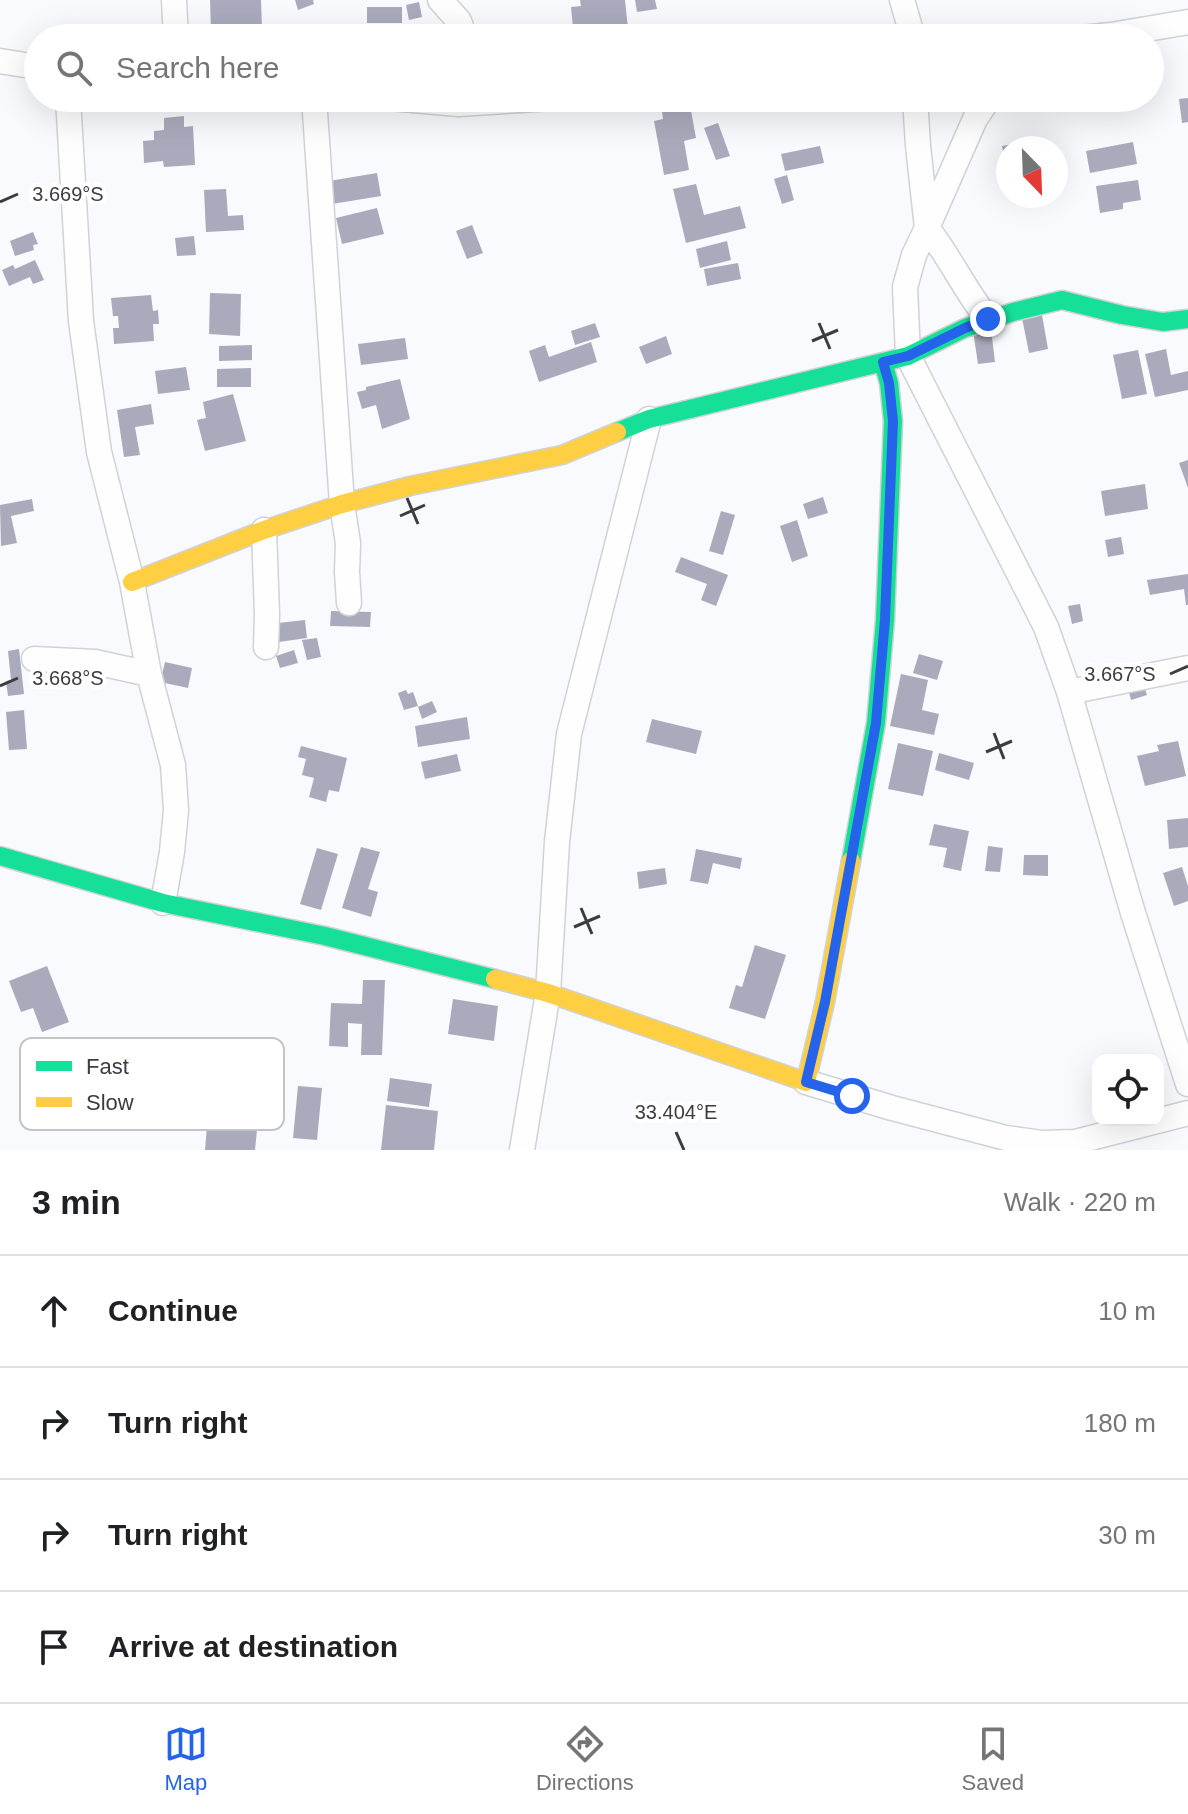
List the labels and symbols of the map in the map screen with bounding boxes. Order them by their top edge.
north arrow [996,136,1068,208]
text: 3.669°S [32,183,104,205]
route end [970,301,1006,337]
text: 3.667°S [1084,663,1156,685]
text: 3.668°S [32,667,104,689]
legend [20,1038,284,1130]
text: Fast [86,1054,129,1079]
route start [834,1078,870,1114]
text: Slow [86,1090,134,1115]
text: 33.404°E [635,1101,717,1123]

